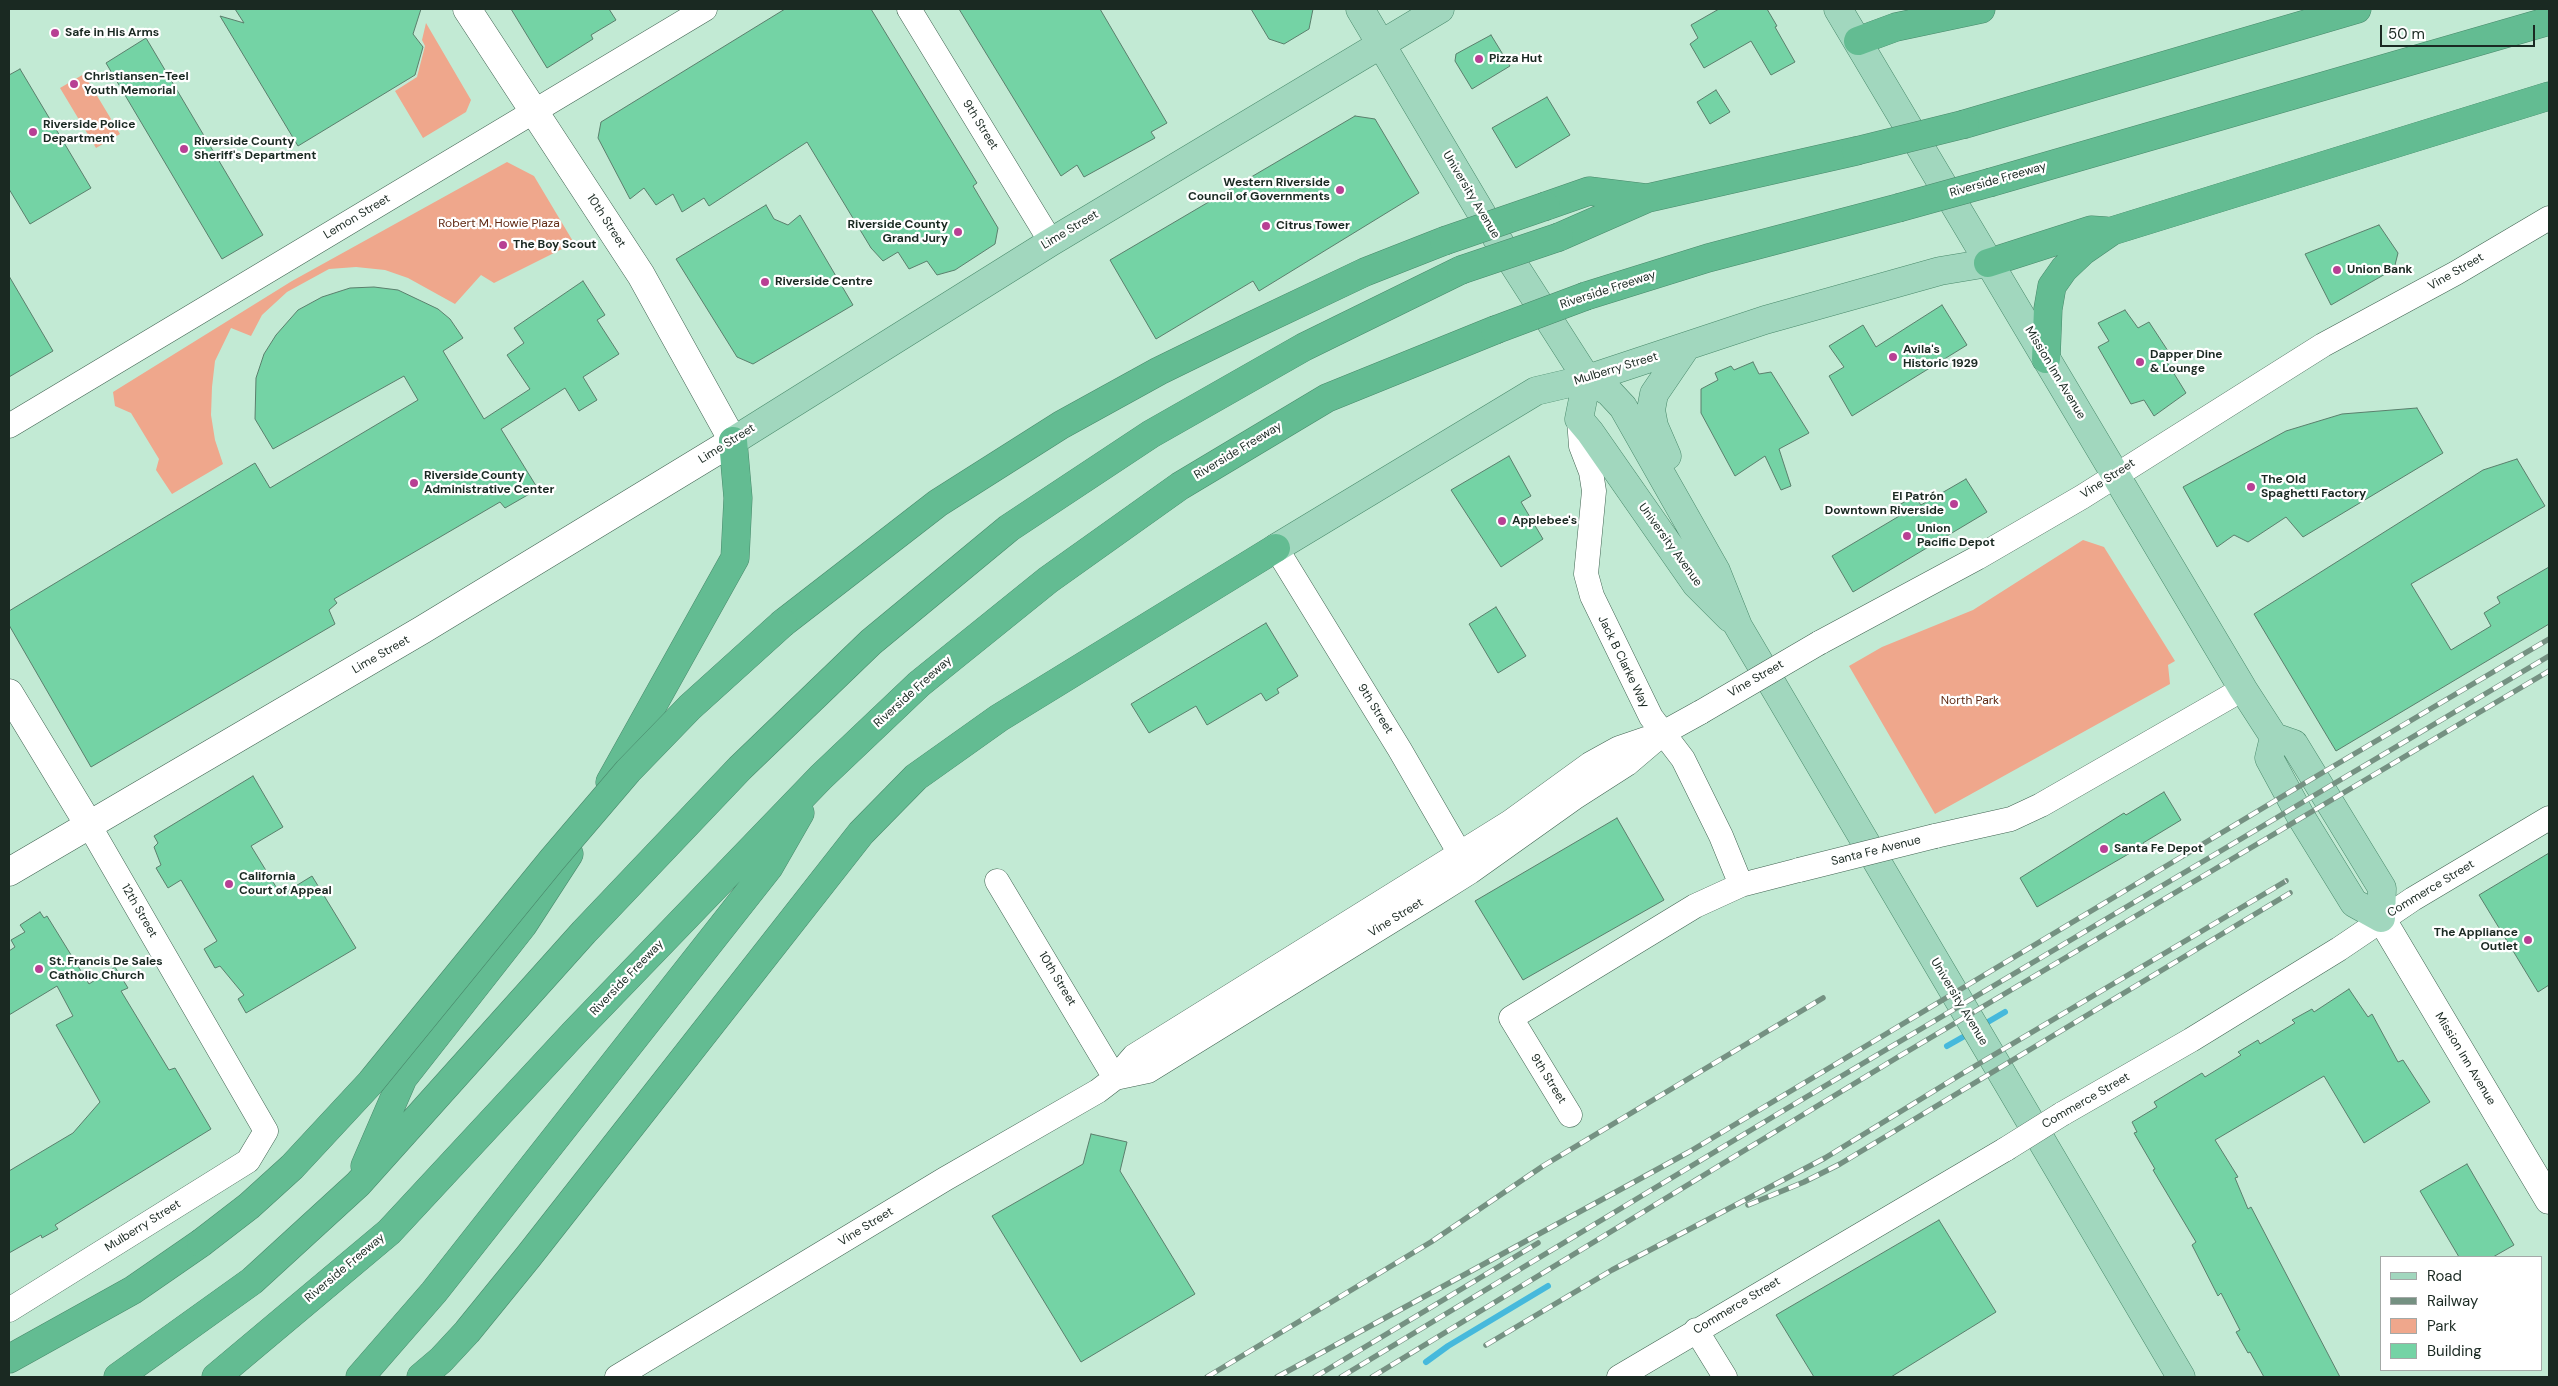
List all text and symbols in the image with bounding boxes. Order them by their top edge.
scale bar [2383,15,2538,47]
text: 50 m [2388,24,2425,44]
place label: Safe in His Arms [65,26,159,40]
marker: Safe in His Arms [49,27,61,39]
place label: Pizza Hut [1489,52,1542,66]
marker: Pizza Hut [1473,53,1485,65]
place label: Christiansen-Teel Youth Memorial [84,70,189,98]
marker: Christiansen-Teel Youth Memorial [68,78,80,90]
street label: 9th Street [959,97,1001,153]
place label: Riverside Police Department [43,118,135,146]
marker: Riverside Police Department [27,126,39,138]
place label: Riverside County Sheriff's Department [194,135,316,163]
marker: Riverside County Sheriff's Department [178,143,190,155]
street label: University Avenue [1439,149,1503,241]
street label: Riverside Freeway [1948,159,2048,201]
place label: Western Riverside Council of Governments [1188,176,1330,204]
marker: Western Riverside Council of Governments [1334,184,1346,196]
street label: Lemon Street [321,192,393,242]
street label: 10th Street [583,192,629,250]
street label: Lime Street [1039,207,1101,253]
park label: Robert M. Howie Plaza [438,217,560,231]
place label: Riverside County Grand Jury [848,218,948,246]
place label: Citrus Tower [1276,219,1350,233]
marker: Citrus Tower [1260,220,1272,232]
marker: Riverside County Grand Jury [952,226,964,238]
place label: The Boy Scout [513,238,597,252]
marker: The Boy Scout [497,239,509,251]
street label: Vine Street [2426,250,2486,294]
place label: Union Bank [2347,263,2412,277]
marker: Union Bank [2331,264,2343,276]
street label: Riverside Freeway [1558,268,1658,312]
place label: Riverside Centre [775,275,873,289]
marker: Riverside Centre [759,276,771,288]
street label: Mission Inn Avenue [2022,324,2088,422]
place label: Avila's Historic 1929 [1903,343,1978,371]
place label: Dapper Dine & Lounge [2150,348,2223,376]
street label: Mulberry Street [1572,349,1660,389]
marker: Avila's Historic 1929 [1887,351,1899,363]
marker: Dapper Dine & Lounge [2134,356,2146,368]
street label: Riverside Freeway [1192,419,1284,483]
street label: Lime Street [696,421,758,467]
street label: Vine Street [2078,456,2138,502]
place label: Riverside County Administrative Center [424,469,554,497]
place label: The Old Spaghetti Factory [2261,473,2366,501]
marker: Riverside County Administrative Center [408,477,420,489]
marker: The Old Spaghetti Factory [2245,481,2257,493]
place label: El Patrón Downtown Riverside [1825,490,1944,518]
marker: El Patrón Downtown Riverside [1948,498,1960,510]
street label: University Avenue [1635,501,1705,589]
place label: Applebee's [1512,514,1577,528]
marker: Applebee's [1496,515,1508,527]
place label: Union Pacific Depot [1917,522,1995,550]
marker: Union Pacific Depot [1901,530,1913,542]
street label: Jack B Clarke Way [1594,613,1652,711]
street label: Lime Street [350,633,412,677]
street label: Riverside Freeway [871,653,955,731]
street label: Vine Street [1726,657,1786,701]
street label: 9th Street [1354,681,1396,737]
park label: North Park [1941,694,1999,708]
street label: Santa Fe Avenue [1830,833,1922,869]
place label: Santa Fe Depot [2114,842,2203,856]
marker: Santa Fe Depot [2098,843,2110,855]
street label: Commerce Street [2385,857,2477,921]
place label: California Court of Appeal [239,870,332,898]
marker: California Court of Appeal [223,878,235,890]
street label: 12th Street [118,882,160,940]
street label: Vine Street [1366,896,1426,940]
place label: The Appliance Outlet [2434,926,2518,954]
marker: The Appliance Outlet [2522,934,2534,946]
street label: Riverside Freeway [587,937,667,1019]
street label: 10th Street [1035,949,1079,1009]
place label: St. Francis De Sales Catholic Church [49,955,163,983]
street label: University Avenue [1927,956,1991,1048]
marker: St. Francis De Sales Catholic Church [33,963,45,975]
street label: Mission Inn Avenue [2432,1010,2498,1108]
street label: 9th Street [1527,1051,1569,1107]
street label: Commerce Street [2040,1070,2132,1132]
street label: Mulberry Street [102,1197,184,1255]
street label: Vine Street [836,1205,896,1249]
street label: Riverside Freeway [302,1230,388,1306]
legend [2380,1256,2543,1371]
text: Road [2427,1266,2462,1286]
street label: Commerce Street [1691,1274,1783,1338]
text: Railway [2427,1291,2478,1311]
text: Park [2427,1316,2457,1336]
text: Building [2427,1341,2482,1361]

